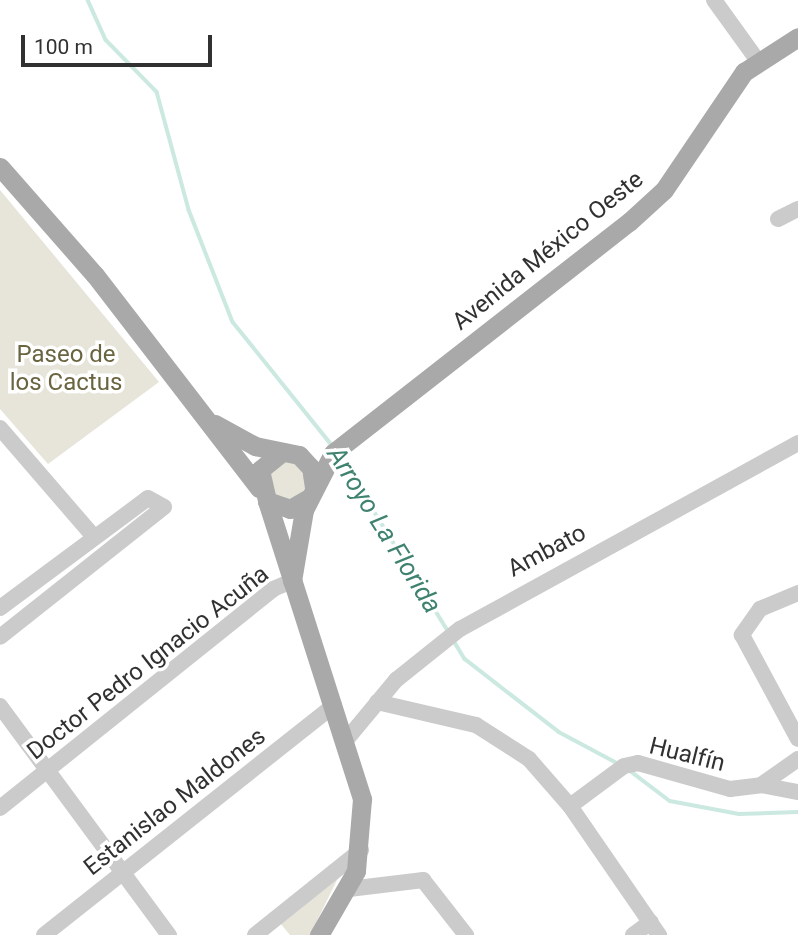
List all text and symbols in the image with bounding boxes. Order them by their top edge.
scale bar [24,21,215,65]
text: 100 m [34,35,93,59]
street label: Avenida México Oeste [447,165,649,337]
park label: Paseo de los Cactus [10,341,122,397]
water label: Arroyo La Florida [320,441,448,619]
street label: Ambato [503,518,591,584]
street label: Doctor Pedro Ignacio Acuña [22,560,274,766]
street label: Estanislao Maldones [79,722,271,882]
street label: Hualfín [646,732,728,778]

